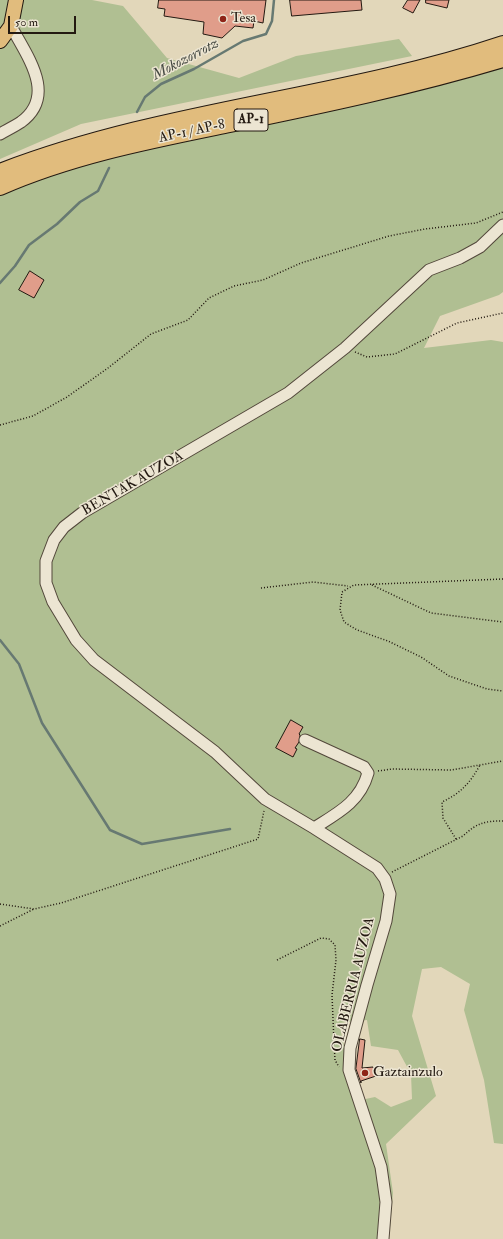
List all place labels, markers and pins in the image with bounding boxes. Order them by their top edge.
place label: Tesa [231,11,256,27]
marker: Tesa [218,14,228,24]
place label: Gaztainzulo [373,1065,443,1081]
marker: Gaztainzulo [360,1068,370,1078]

